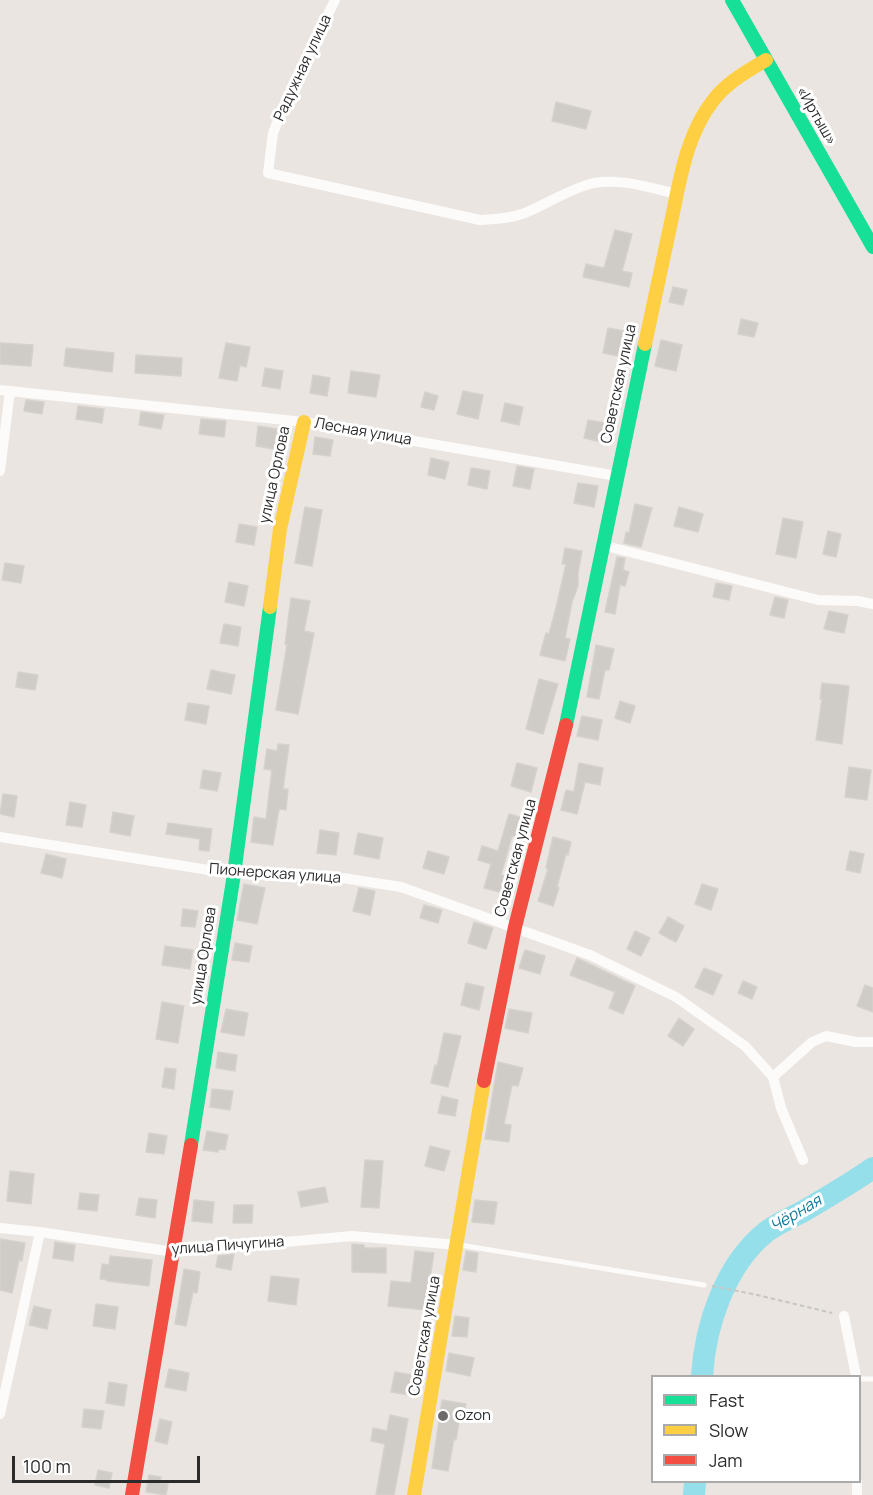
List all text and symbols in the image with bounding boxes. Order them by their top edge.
street label: Радужная улица [270,12,336,124]
street label: «Иртыш» [792,84,840,148]
street label: Советская улица [598,323,640,445]
street label: Лесная улица [313,415,413,449]
street label: улица Орлова [256,425,294,525]
street label: Советская улица [492,797,540,919]
street label: Пионерская улица [209,860,341,888]
street label: улица Орлова [187,906,221,1006]
water label: Чёрная [767,1191,825,1237]
street label: улица Пичугина [171,1233,285,1259]
street label: Советская улица [406,1275,444,1397]
legend [651,1375,861,1483]
text: Fast [709,1388,744,1412]
place label: Ozon [455,1407,491,1425]
marker: Ozon [436,1409,450,1423]
text: Slow [709,1418,748,1442]
scale bar [15,1444,202,1482]
text: Jam [709,1448,743,1472]
text: 100 m [23,1454,71,1478]

